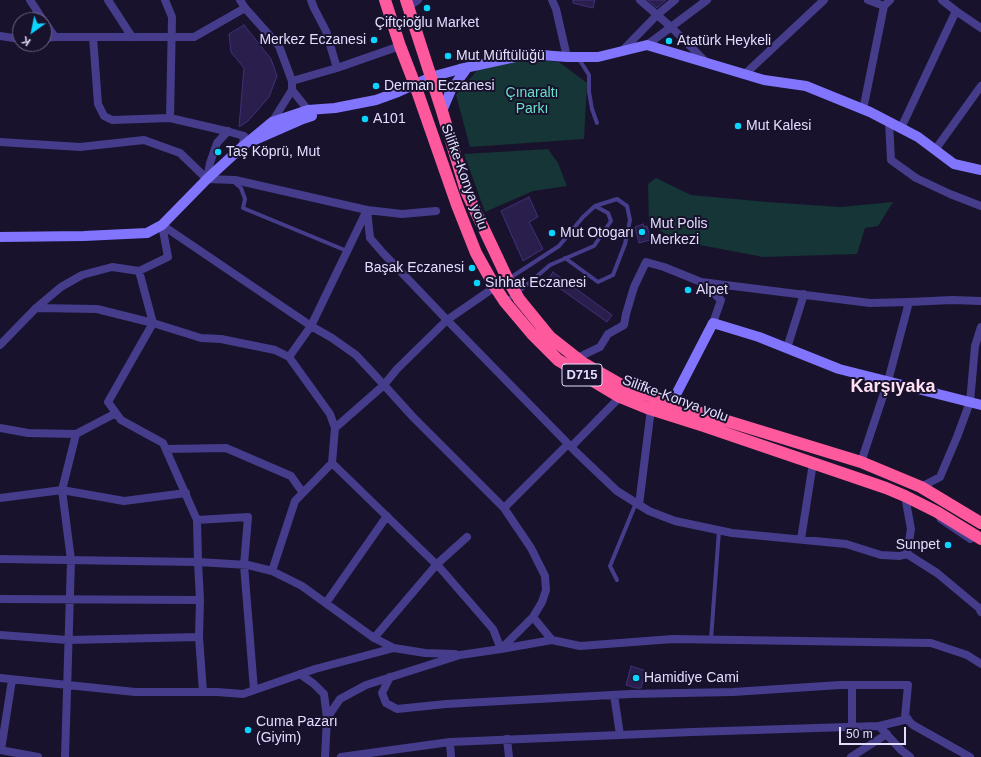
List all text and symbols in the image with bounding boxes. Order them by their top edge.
marker: Çiftçioğlu Market [422,3,432,13]
north arrow [12,12,52,52]
place label: Çiftçioğlu Market [375,15,479,31]
place label: Merkez Eczanesi [259,32,366,48]
place label: Atatürk Heykeli [677,33,771,49]
text: K [19,34,33,48]
marker: Merkez Eczanesi [369,35,379,45]
marker: Atatürk Heykeli [664,36,674,46]
place label: Mut Müftülüğü [456,48,545,64]
marker: Mut Müftülüğü [443,51,453,61]
place label: Derman Eczanesi [384,78,494,94]
marker: Derman Eczanesi [371,81,381,91]
park label: Çınaraltı Parkı [506,85,558,118]
place label: A101 [373,111,406,127]
marker: A101 [360,114,370,124]
place label: Mut Kalesi [746,118,811,134]
marker: Mut Kalesi [733,121,743,131]
street label: Silifke-Konya yolu [437,122,491,232]
place label: Taş Köprü, Mut [226,144,320,160]
marker: Taş Köprü, Mut [213,147,223,157]
place label: Mut Polis Merkezi [650,216,708,248]
place label: Mut Otogarı [560,225,634,241]
marker: Mut Polis Merkezi [637,227,647,237]
marker: Mut Otogarı [547,228,557,238]
place label: Başak Eczanesi [364,260,464,276]
marker: Başak Eczanesi [467,263,477,273]
place label: Sıhhat Eczanesi [485,275,586,291]
marker: Sıhhat Eczanesi [472,278,482,288]
place label: Alpet [696,282,728,298]
marker: Alpet [683,285,693,295]
road number: D715 [562,364,602,386]
street label: Silifke-Konya yolu [620,372,730,426]
district label: Karşıyaka [850,376,936,398]
place label: Sunpet [896,537,940,553]
marker: Sunpet [943,540,953,550]
place label: Hamidiye Cami [644,670,739,686]
marker: Hamidiye Cami [631,673,641,683]
place label: Cuma Pazarı (Giyim) [256,714,338,746]
scale bar [841,719,908,745]
marker: Cuma Pazarı (Giyim) [243,725,253,735]
text: 50 m [846,727,873,741]

